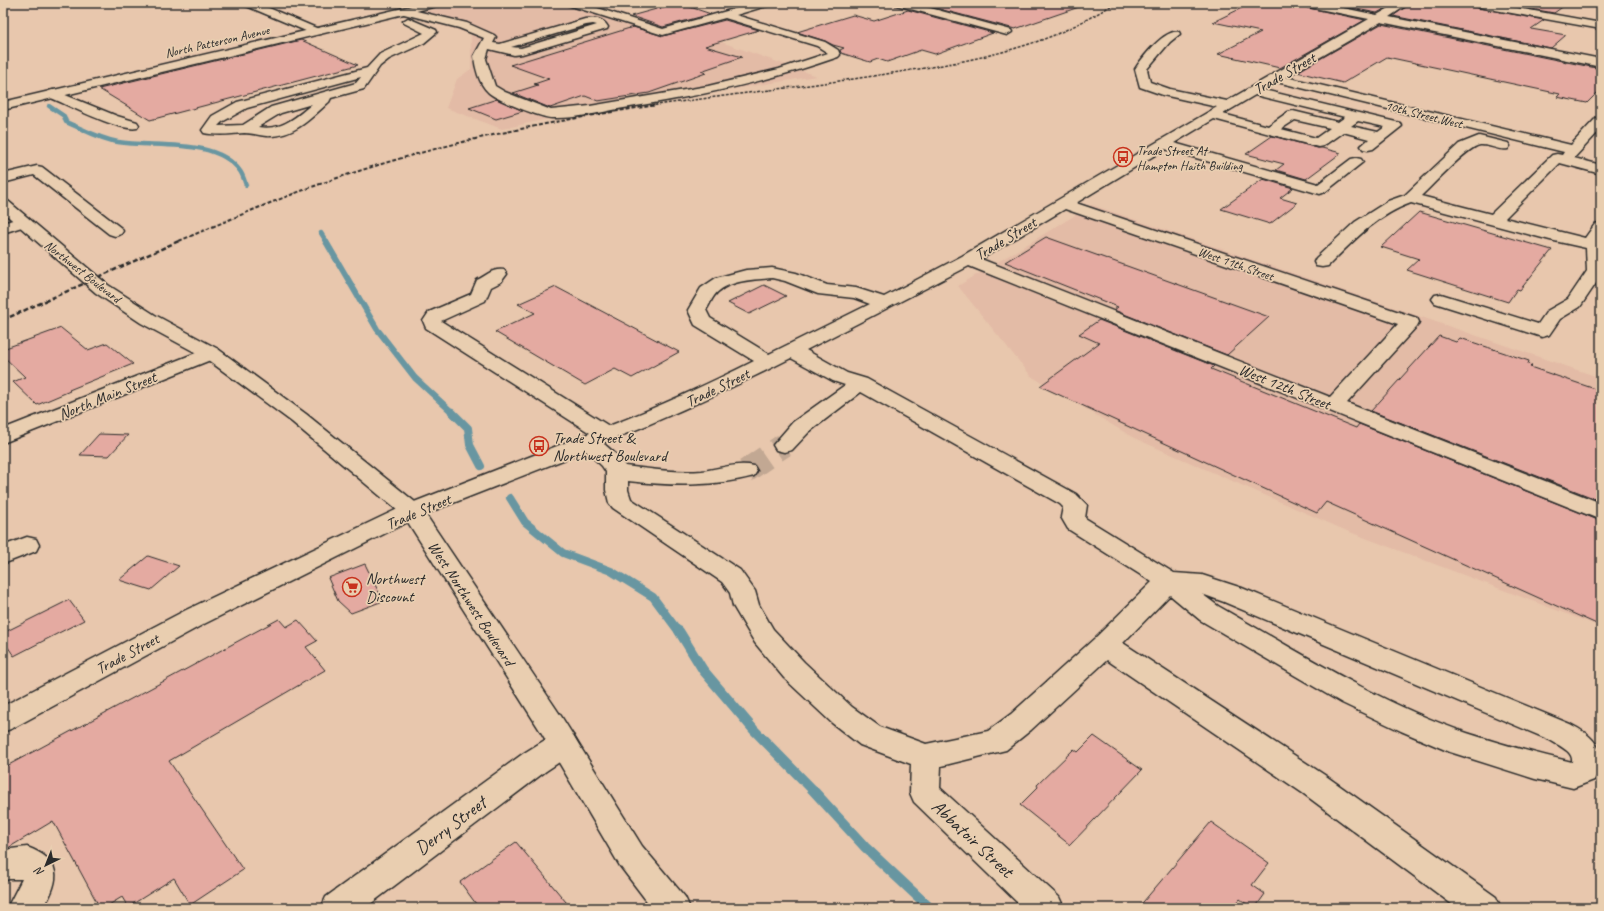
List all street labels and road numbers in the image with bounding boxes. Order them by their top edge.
street label: North Patterson Avenue [164,22,272,62]
street label: Trade Street [1250,47,1321,100]
street label: 10th Street West [1384,98,1465,133]
street label: Trade Street [971,212,1042,265]
street label: Northwest Boulevard [41,237,125,308]
street label: West 11th Street [1196,244,1277,285]
street label: West 12th Street [1236,360,1335,415]
street label: Trade Street [682,363,754,412]
street label: North Main Street [56,367,161,425]
street label: Trade Street [383,489,455,535]
street label: West Northwest Boulevard [423,537,520,672]
street label: Trade Street [92,628,164,679]
street label: Derry Street [410,790,493,860]
street label: Abbatoir Street [926,795,1020,884]

